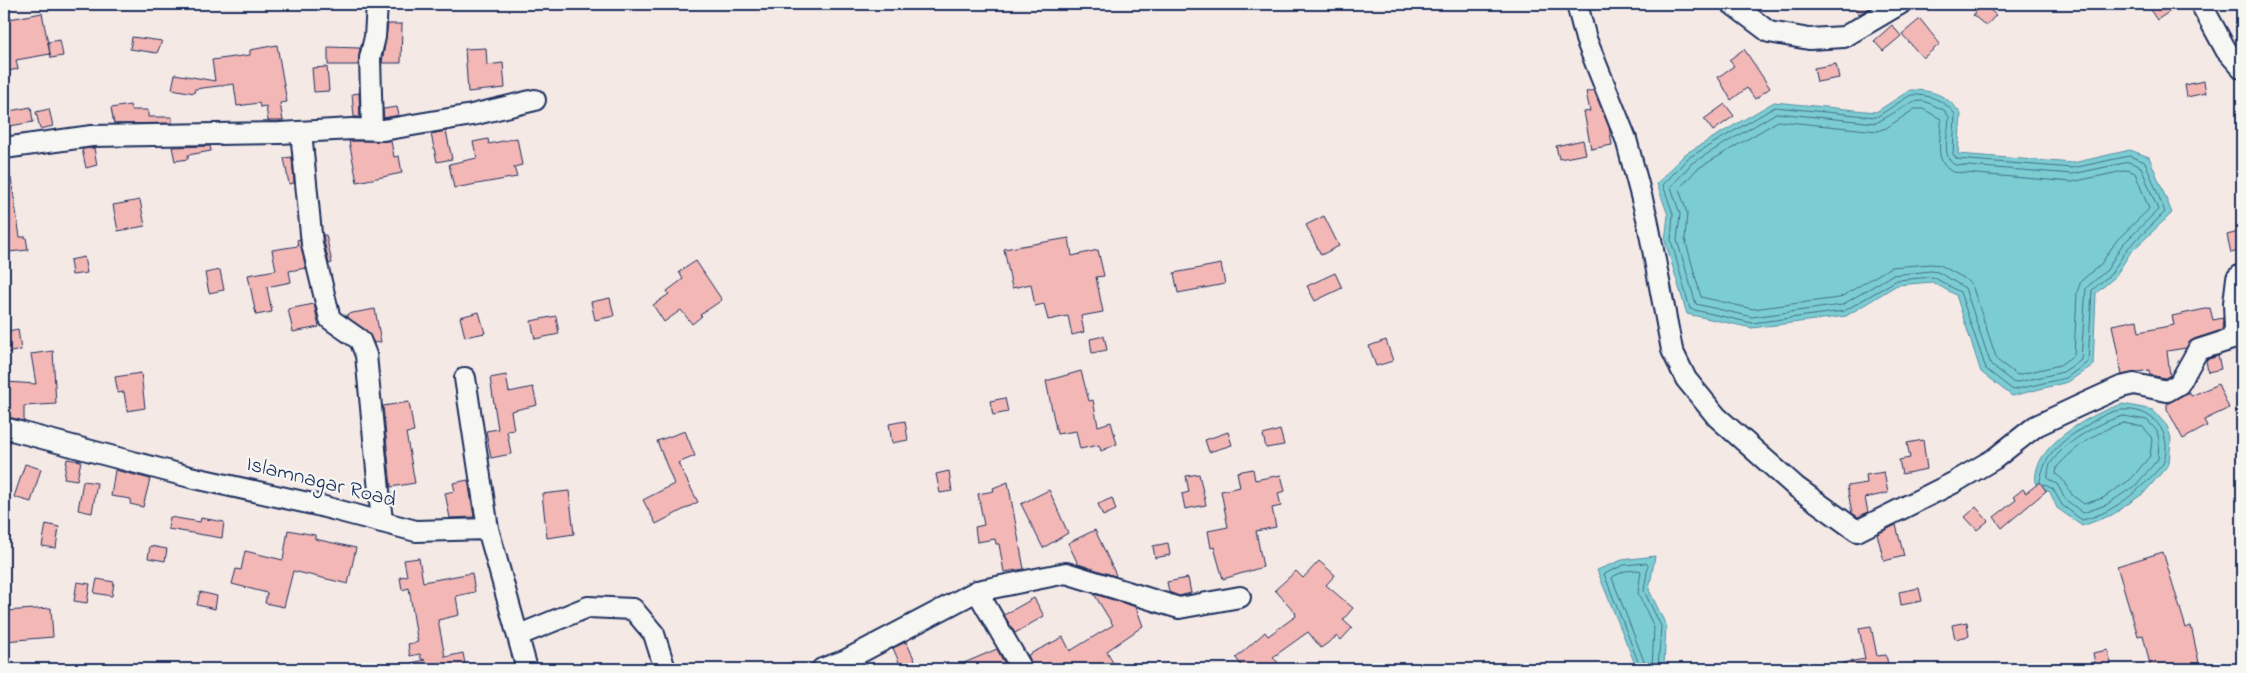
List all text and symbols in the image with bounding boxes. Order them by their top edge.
street label: Islamnagar Road [242,449,399,518]

